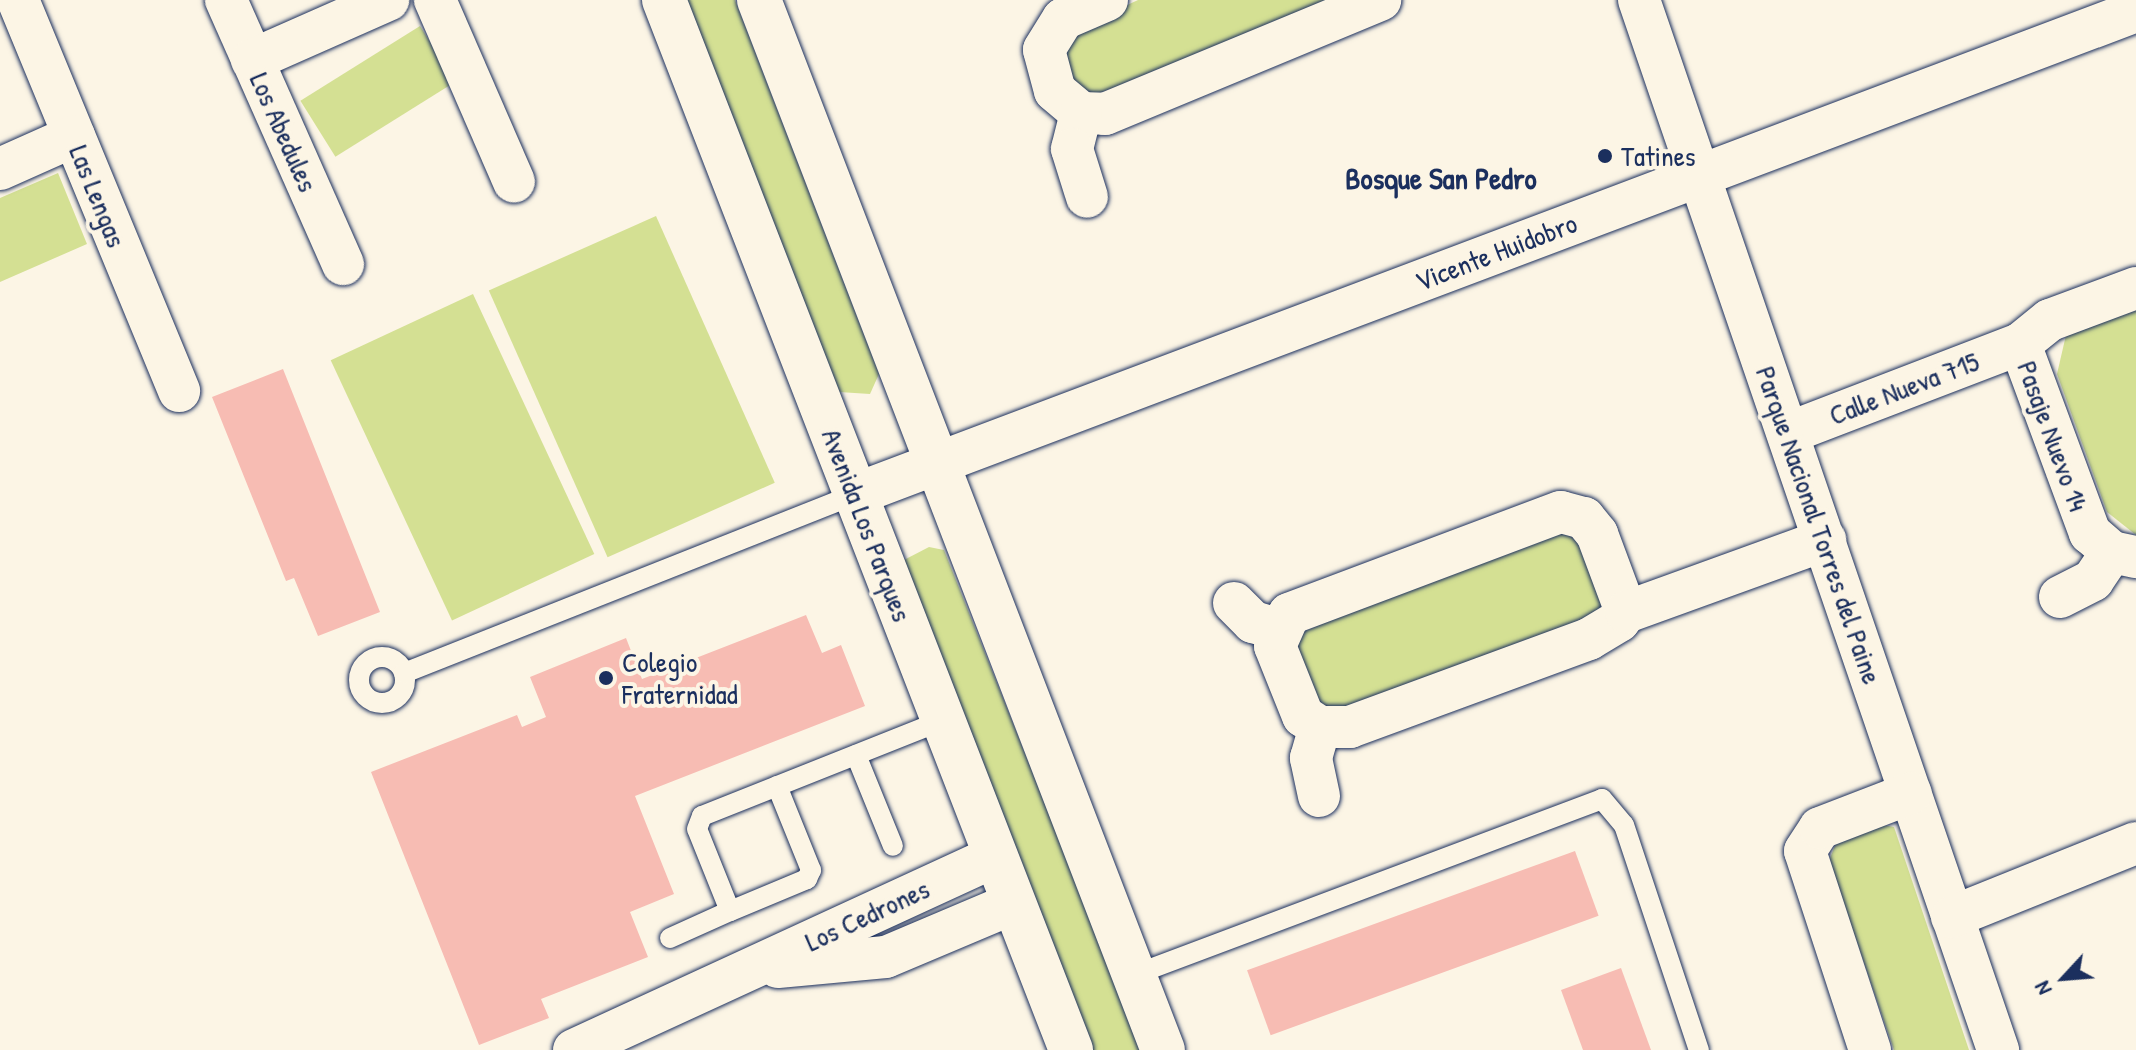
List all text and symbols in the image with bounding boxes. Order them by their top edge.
street label: Los Abedules [243,67,325,197]
place label: Tatines [1621,139,1696,173]
street label: Las Lengas [62,140,134,252]
marker: Tatines [1596,147,1614,165]
district label: Bosque San Pedro [1345,160,1537,196]
street label: Vicente Huidobro [1411,206,1581,298]
street label: Calle Nueva 715 [1824,344,1984,432]
street label: Pasaje Nuevo 14 [2010,356,2096,516]
street label: Parque Nacional Torres del Paine [1749,362,1889,688]
street label: Avenida Los Parques [815,424,919,626]
place label: Colegio Fraternidad [622,645,738,711]
marker: Colegio Fraternidad [597,669,615,687]
street label: Los Cedrones [800,872,934,958]
north arrow [2024,938,2104,1018]
text: N [2026,977,2058,1000]

